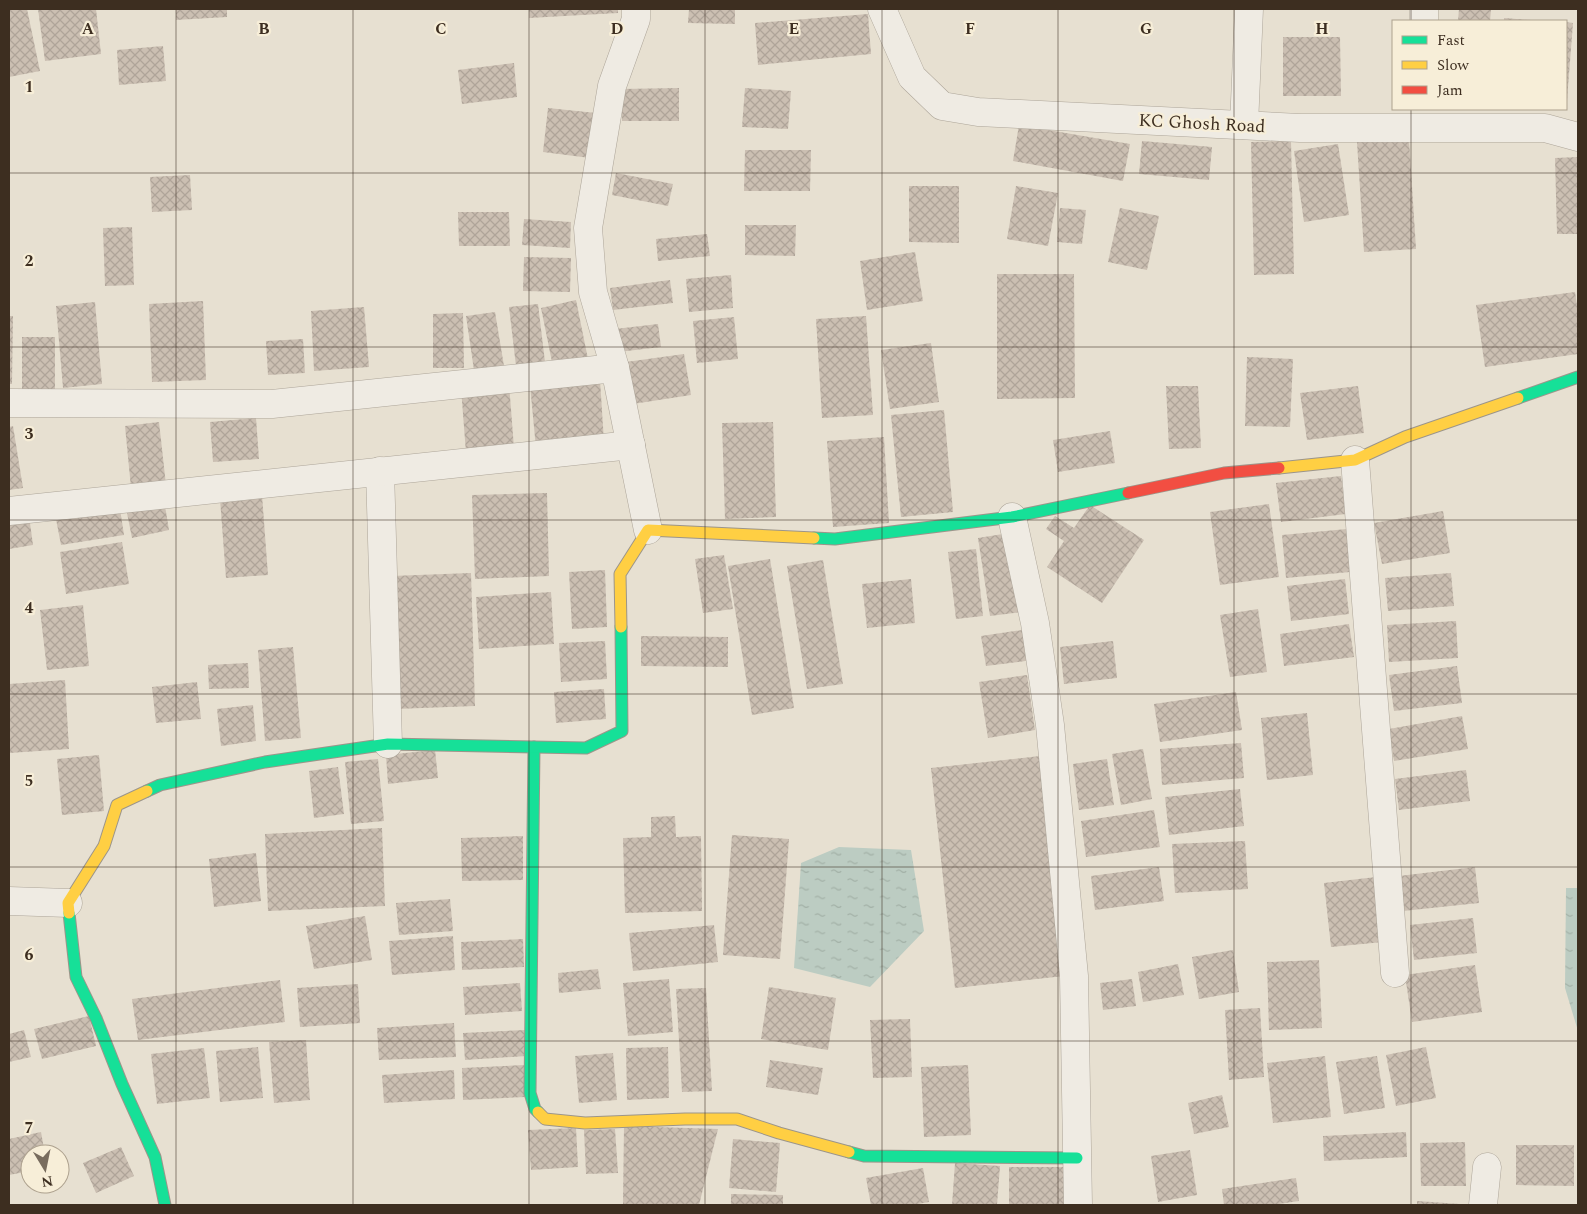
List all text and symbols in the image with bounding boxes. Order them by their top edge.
text: A [82,17,95,41]
text: B [258,17,270,41]
text: C [435,17,447,41]
text: D [611,17,624,41]
text: E [789,17,799,41]
text: F [965,17,975,41]
text: G [1140,17,1152,41]
text: H [1315,17,1329,41]
legend [1392,20,1567,110]
text: Fast [1437,29,1465,52]
text: Slow [1437,54,1469,77]
text: 1 [25,75,33,99]
text: Jam [1437,79,1463,102]
street label: KC Ghosh Road [1138,107,1266,140]
text: 2 [25,249,34,273]
text: 3 [25,422,34,446]
text: 4 [25,596,34,620]
text: 5 [25,769,33,793]
text: 6 [25,943,34,967]
text: 7 [25,1116,34,1140]
north arrow [20,1144,70,1194]
text: N [40,1170,55,1193]

